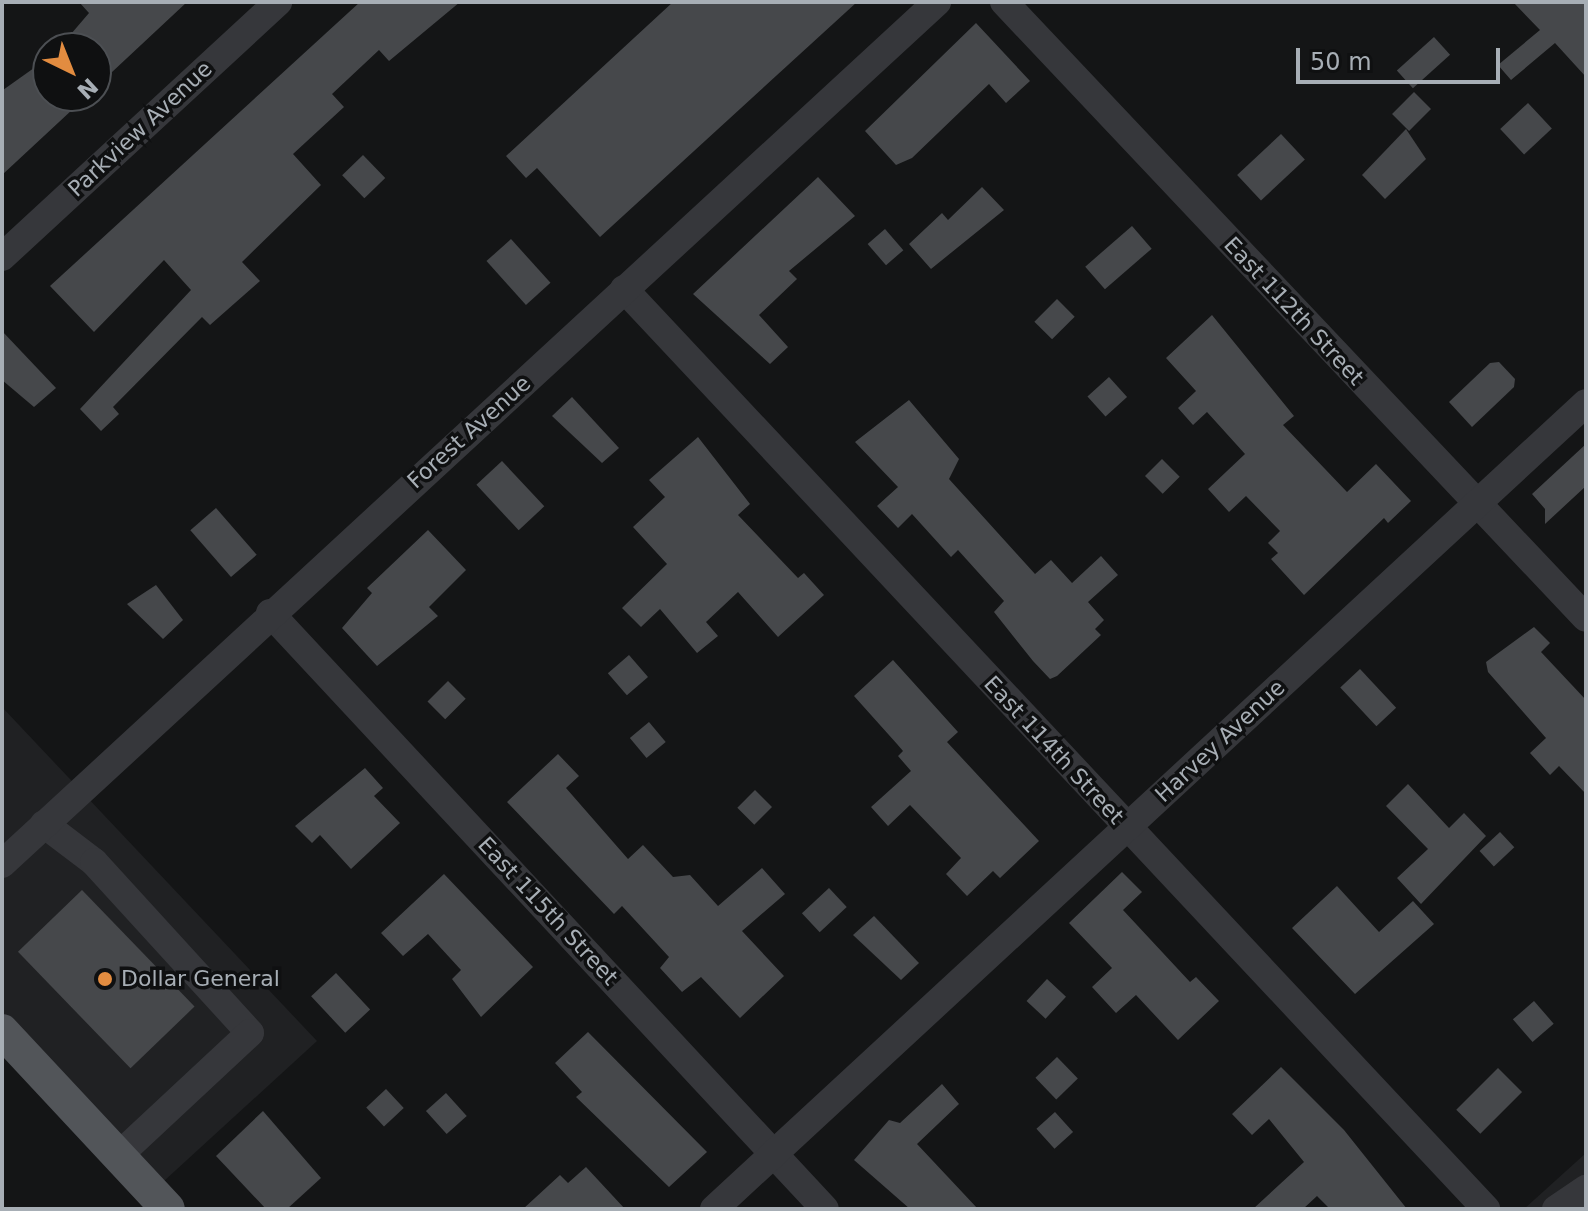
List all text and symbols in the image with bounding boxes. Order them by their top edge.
north arrow [32,32,112,112]
scale bar [1300,32,1504,82]
text: 50 m [1310,48,1372,76]
street label: Parkview Avenue [63,56,217,202]
text: N [72,73,103,104]
street label: East 112th Street [1219,231,1369,391]
street label: Forest Avenue [402,370,536,494]
street label: East 114th Street [979,670,1129,830]
street label: Harvey Avenue [1150,674,1290,808]
street label: East 115th Street [473,831,623,991]
place label: Dollar General [121,966,280,992]
marker: Dollar General [96,970,114,988]

